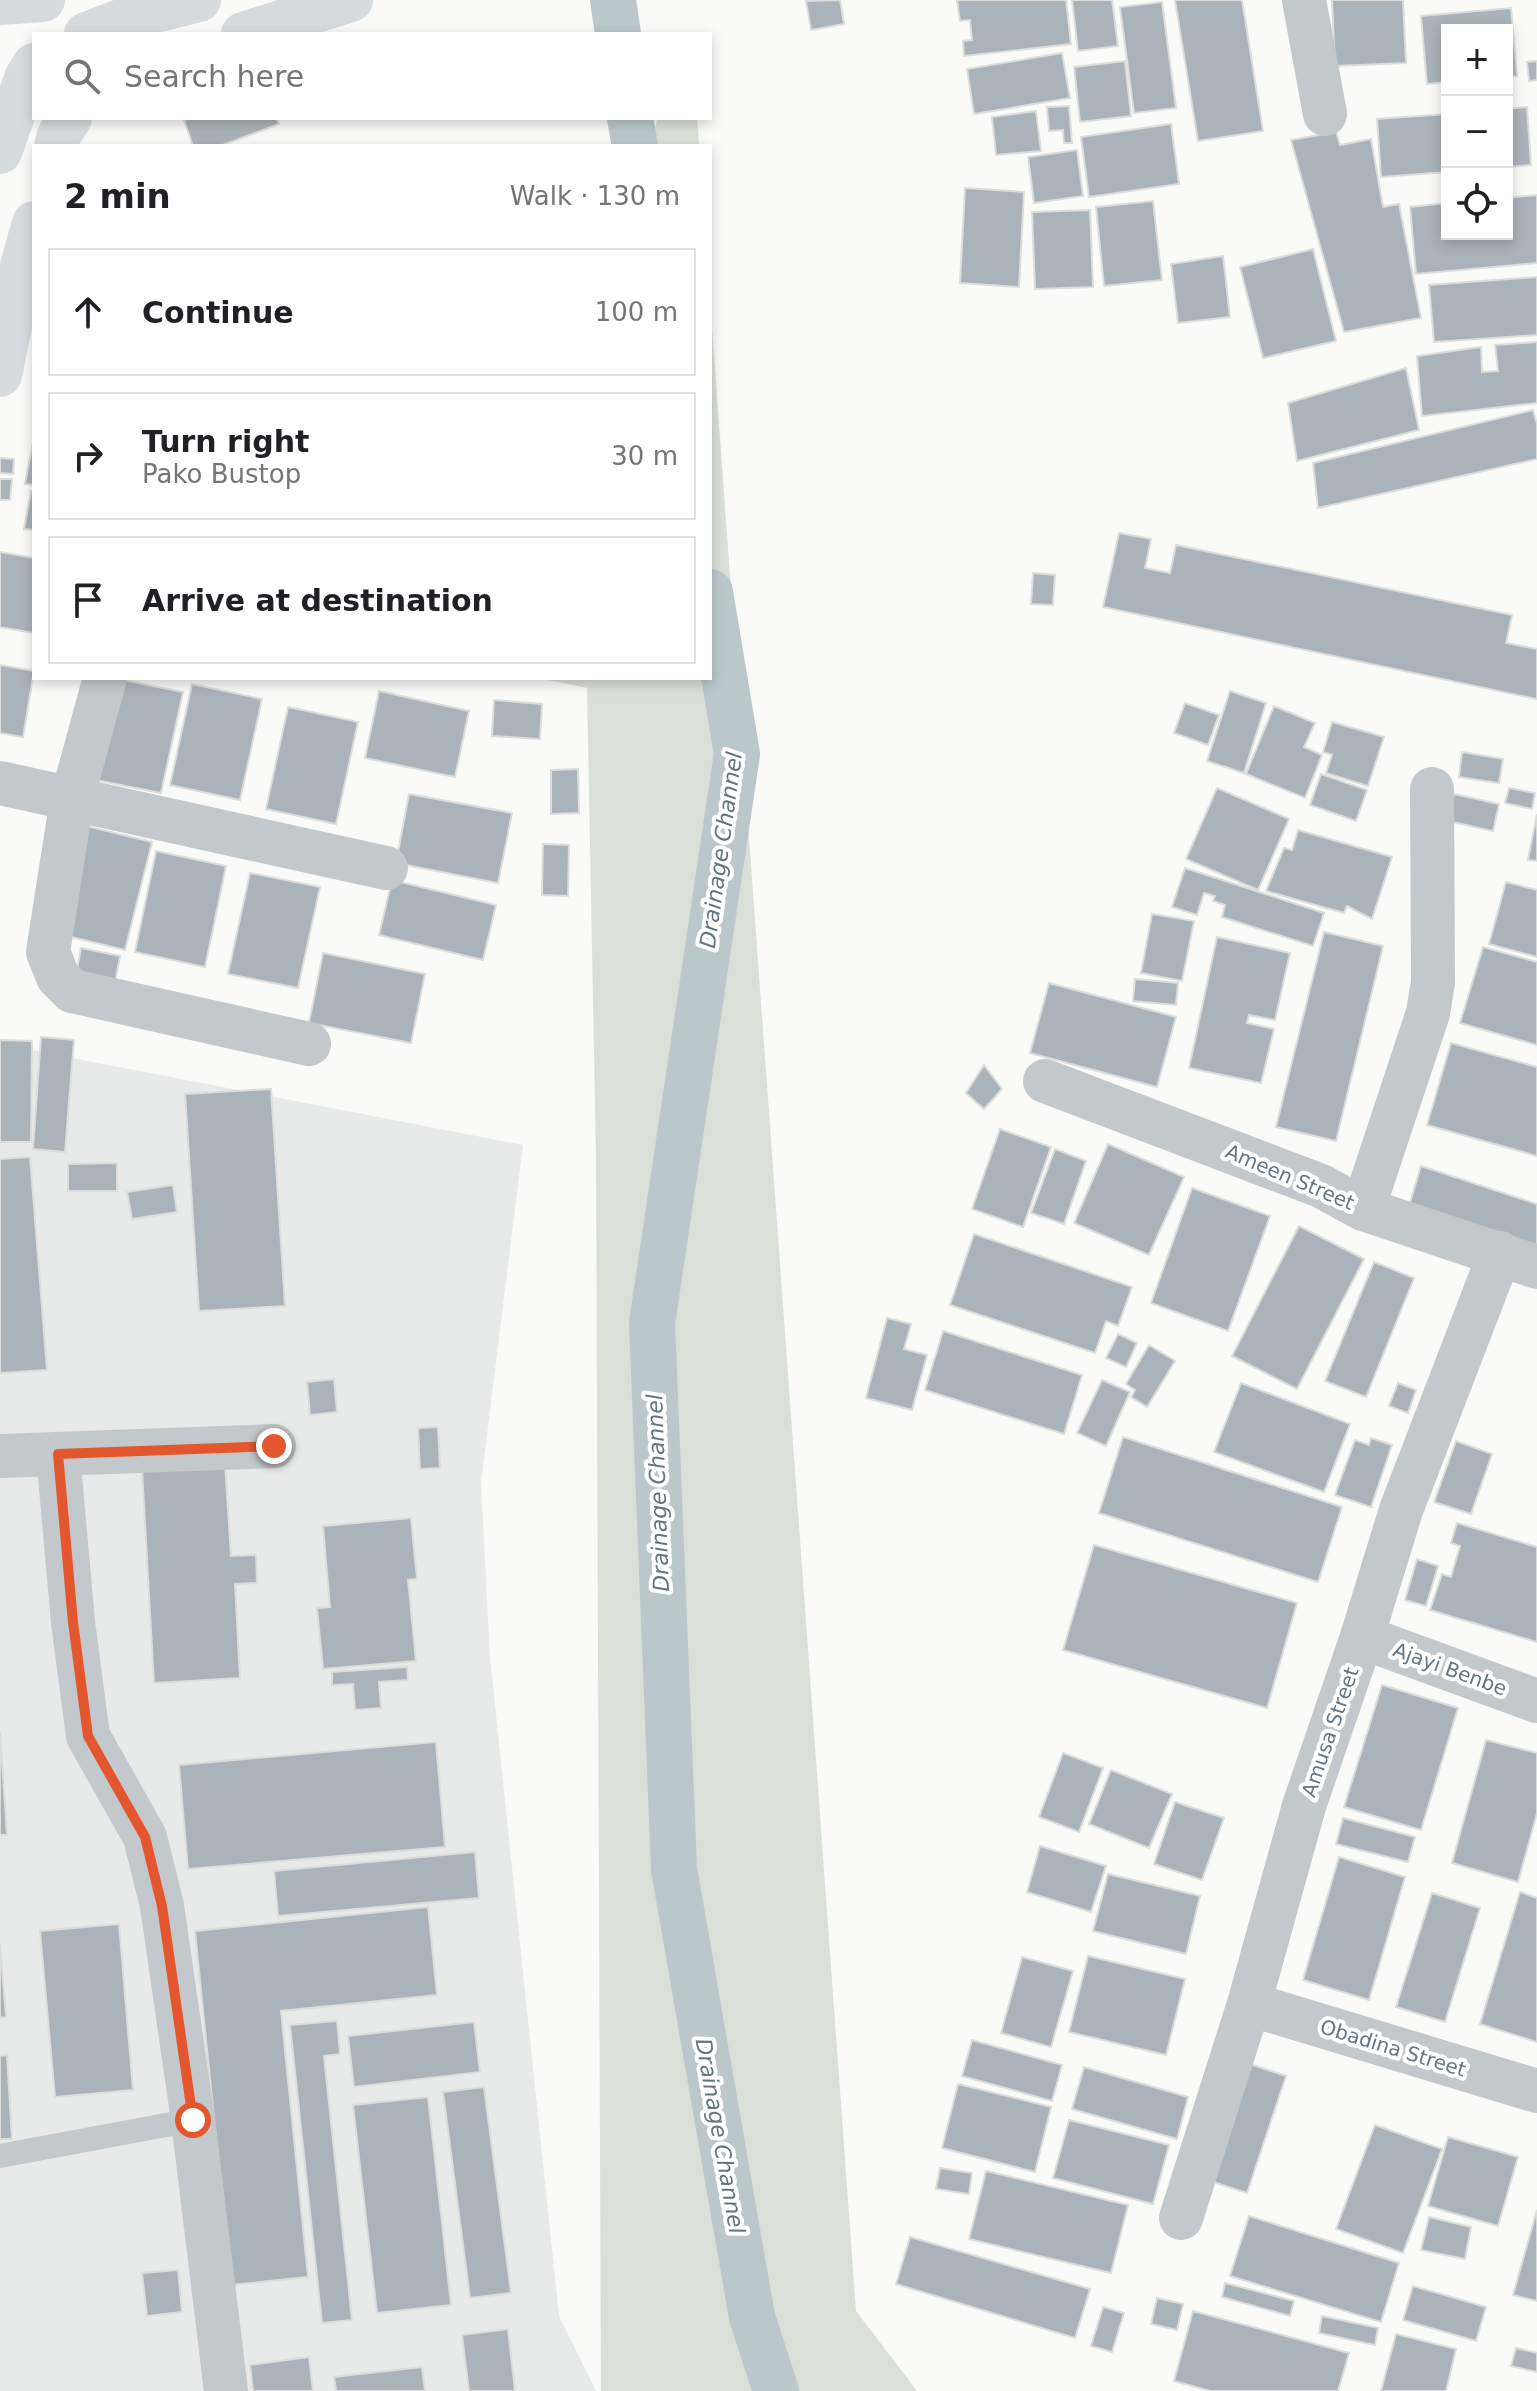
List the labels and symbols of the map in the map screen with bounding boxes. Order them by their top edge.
water label: Drainage Channel [695,750,747,950]
street label: Ameen Street [1222,1139,1358,1215]
water label: Drainage Channel [642,1394,674,1592]
route end [256,1428,292,1464]
street label: Ajayi Benbe [1390,1637,1510,1701]
street label: Amusa Street [1297,1664,1363,1800]
street label: Obadina Street [1317,2014,1469,2082]
water label: Drainage Channel [691,2036,749,2236]
route start [175,2102,211,2138]

